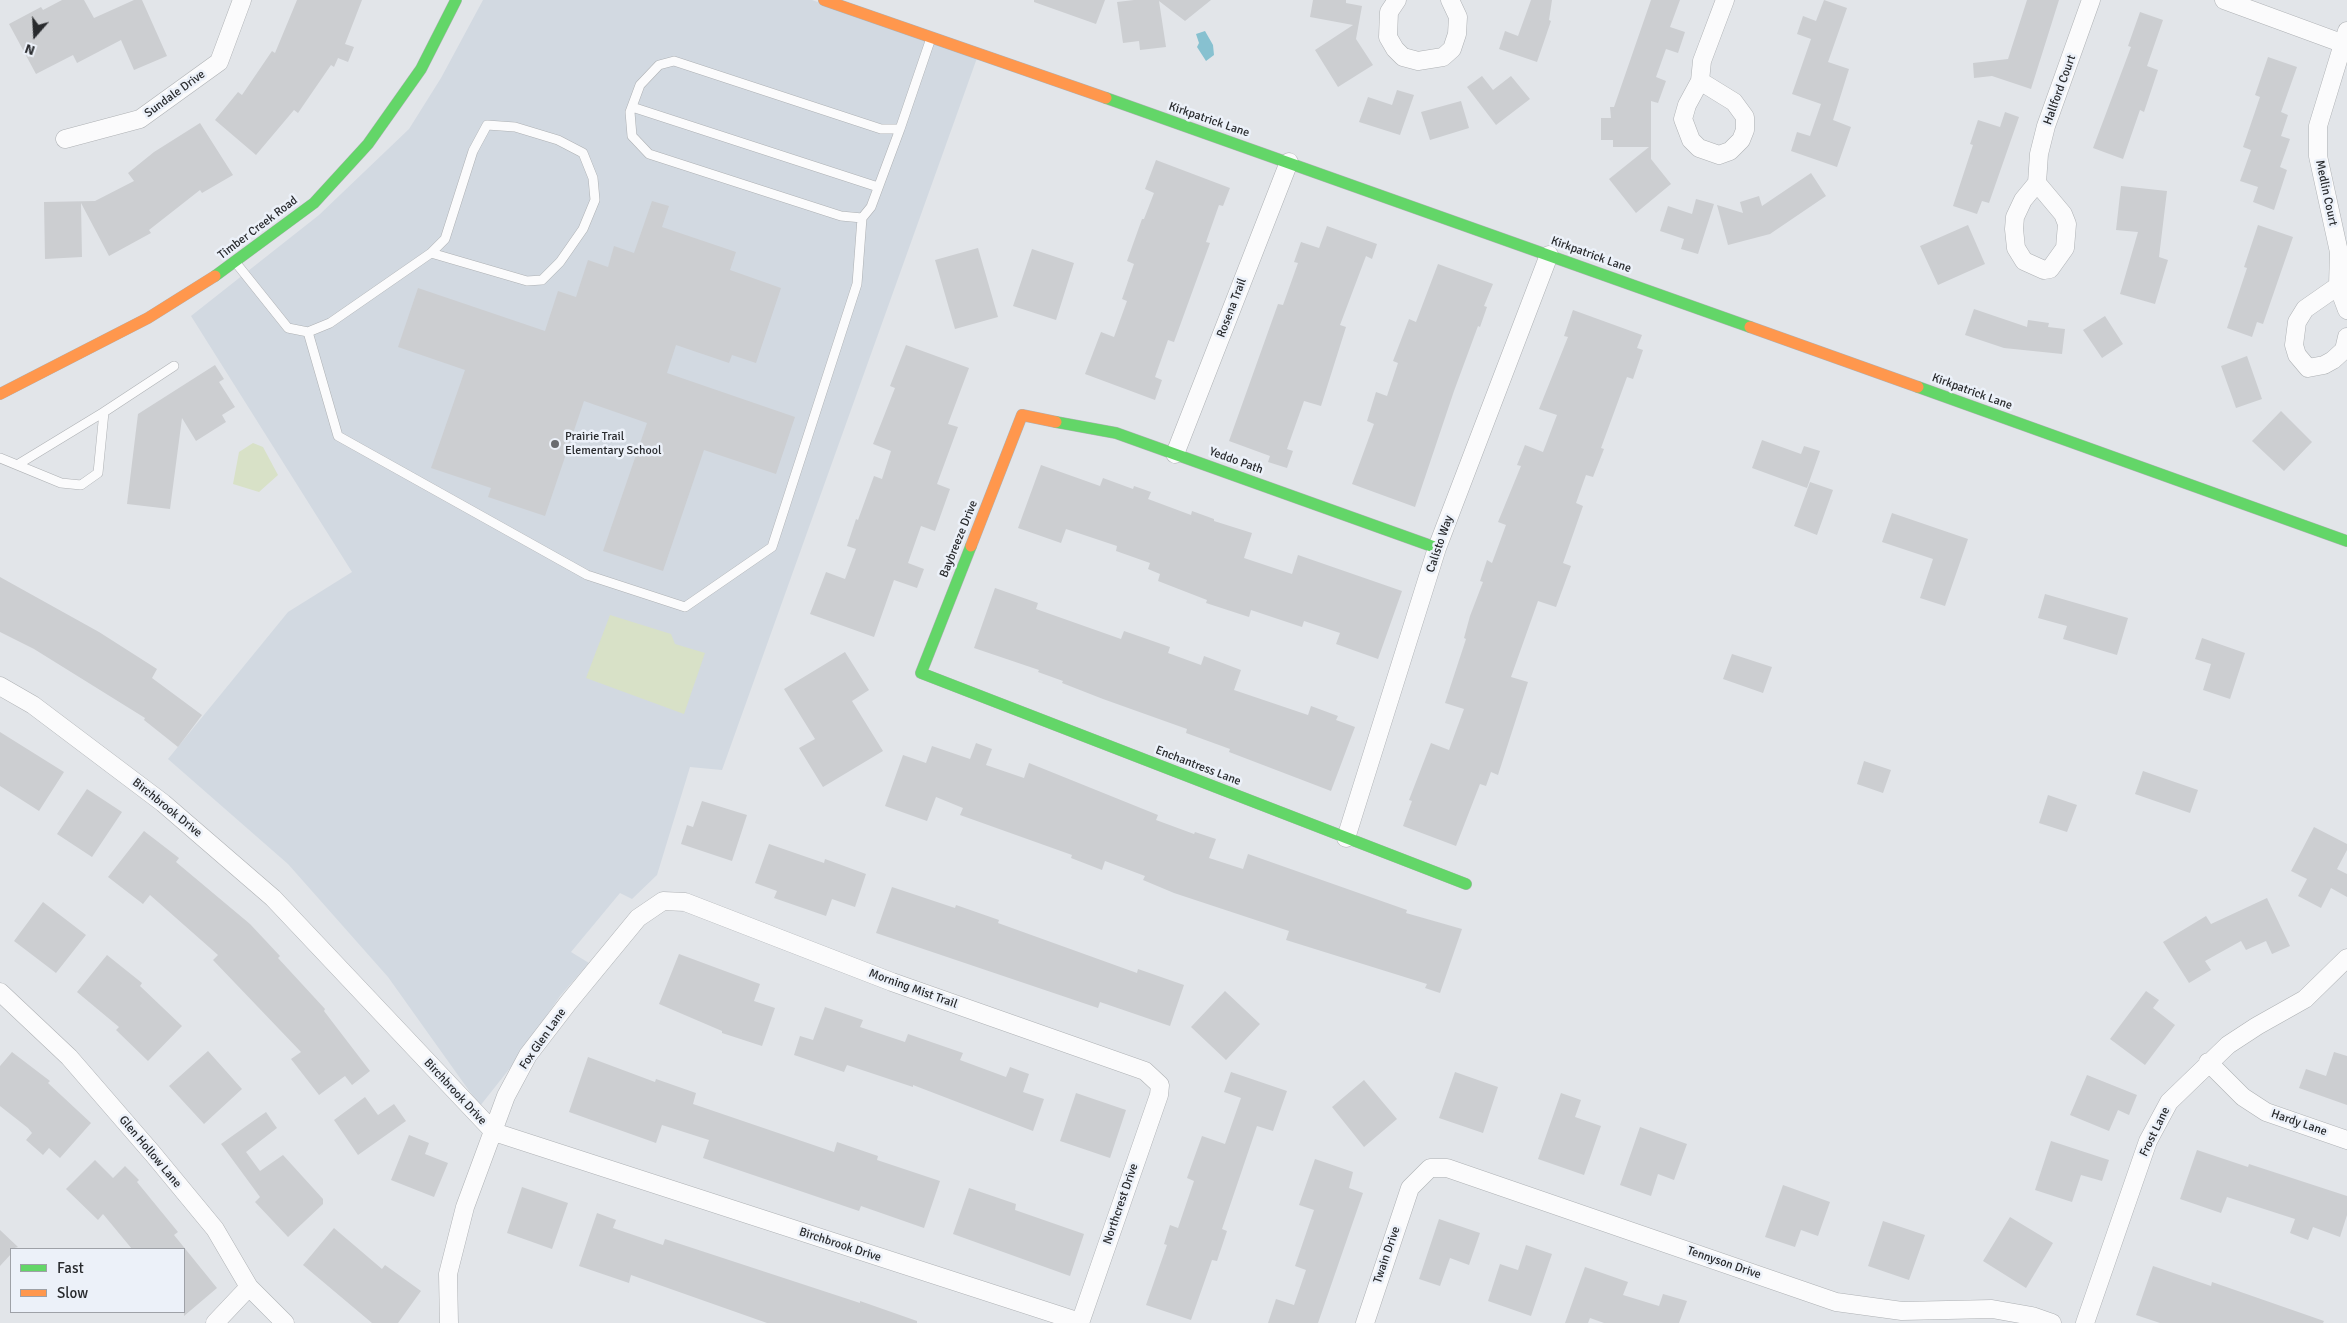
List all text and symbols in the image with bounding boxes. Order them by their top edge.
north arrow [10,10,60,60]
text: N [23,40,37,59]
street label: Hallford Court [2041,53,2079,127]
street label: Sundale Drive [142,67,208,121]
street label: Kirkpatrick Lane [1167,99,1251,141]
street label: Medlin Court [2312,159,2340,227]
street label: Timber Creek Road [215,193,301,263]
street label: Kirkpatrick Lane [1549,234,1633,276]
street label: Rosena Trail [1214,276,1250,340]
street label: Kirkpatrick Lane [1930,371,2014,413]
place label: Prairie Trail Elementary School [565,430,661,458]
marker: Prairie Trail Elementary School [549,438,561,450]
street label: Yeddo Path [1207,445,1265,477]
street label: Baybreeze Drive [937,498,981,580]
street label: Calisto Way [1424,514,1456,574]
street label: Enchantress Lane [1153,743,1243,789]
street label: Birchbrook Drive [129,776,205,840]
street label: Morning Mist Trail [867,966,959,1012]
street label: Fox Glen Lane [517,1006,569,1072]
street label: Birchbrook Drive [421,1056,489,1128]
street label: Frost Lane [2137,1105,2173,1159]
street label: Hardy Lane [2269,1107,2329,1139]
street label: Glen Hollow Lane [116,1113,184,1191]
street label: Northcrest Drive [1100,1162,1142,1246]
street label: Birchbrook Drive [797,1225,883,1265]
street label: Twain Drive [1371,1225,1403,1285]
street label: Tennyson Drive [1685,1244,1763,1282]
legend [10,1248,185,1313]
text: Fast [57,1259,84,1277]
text: Slow [57,1284,88,1302]

